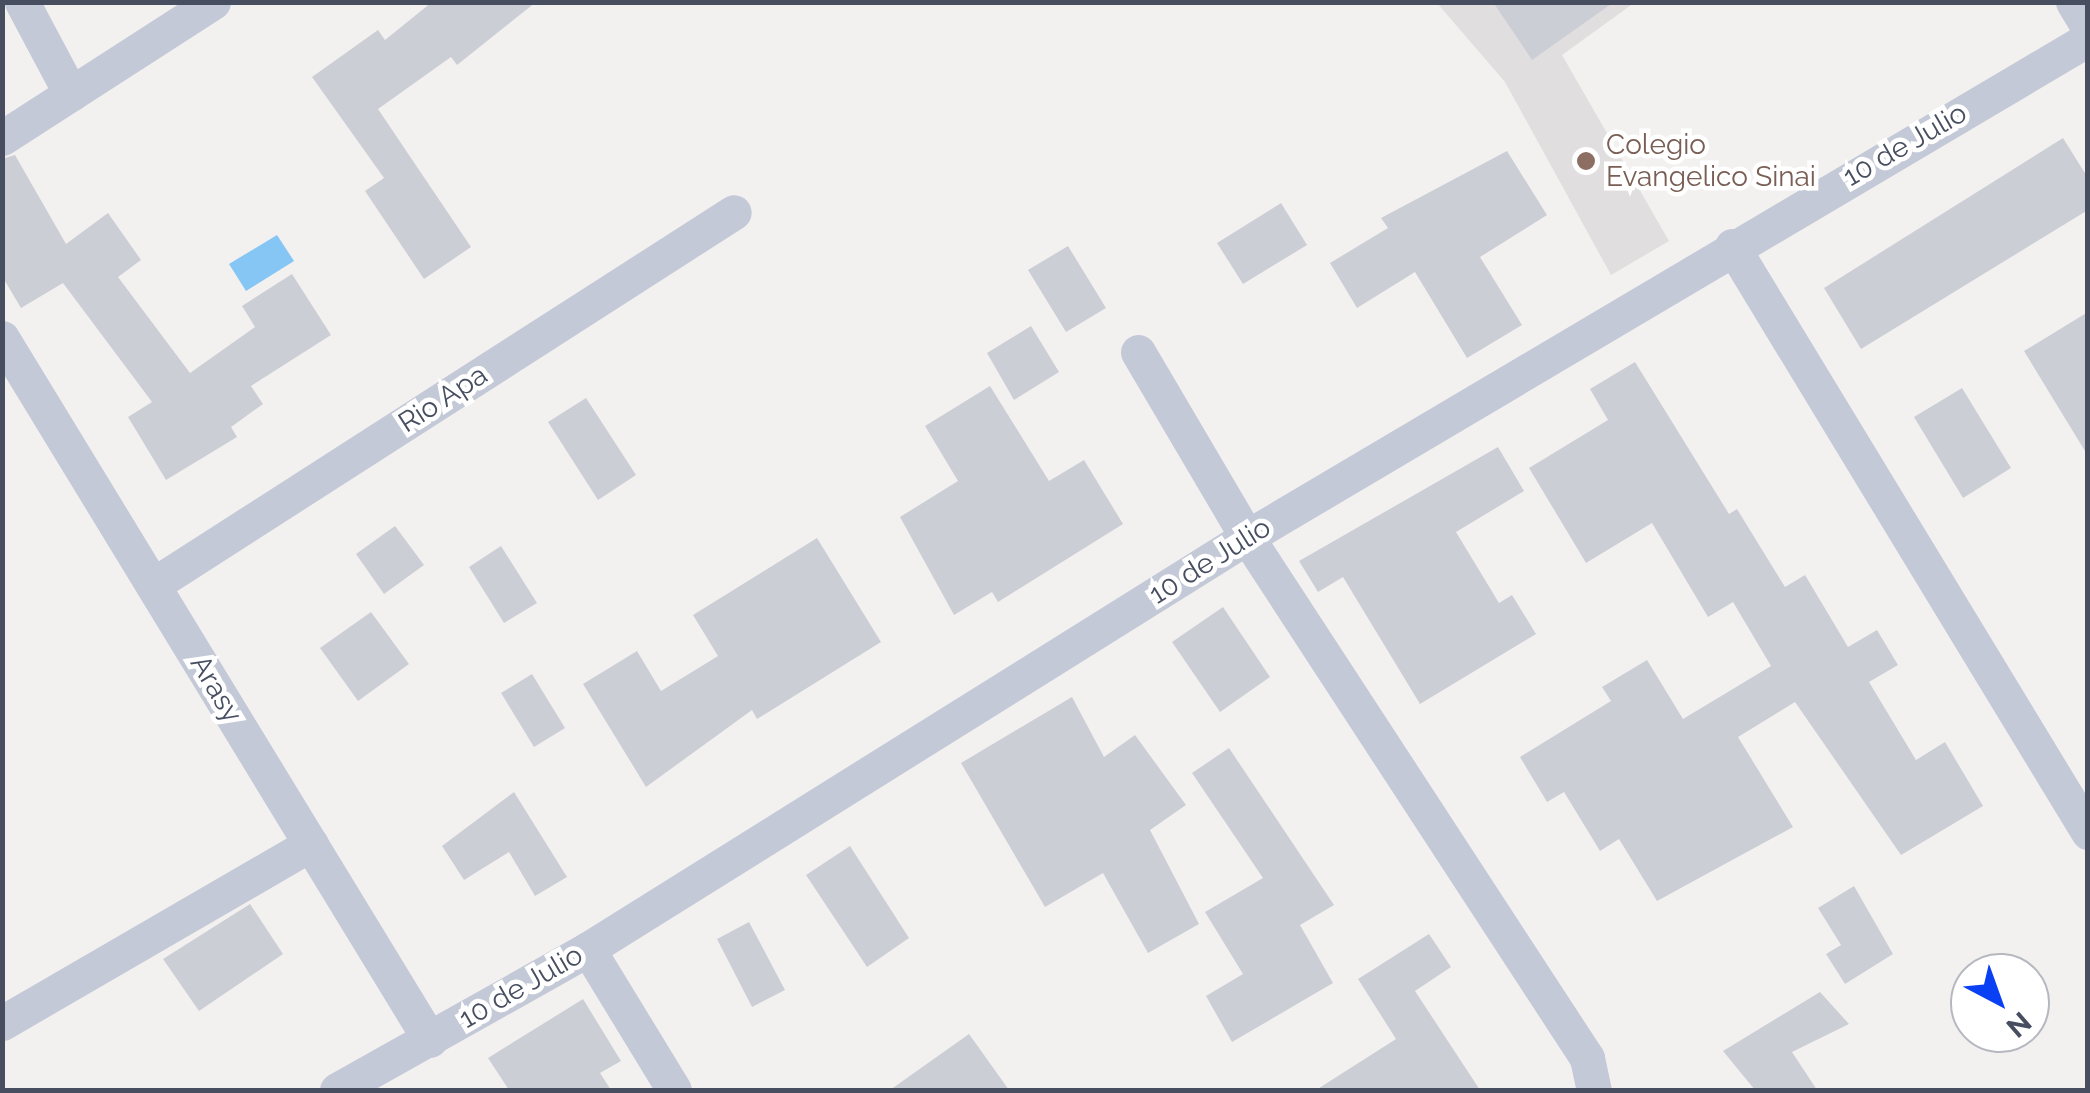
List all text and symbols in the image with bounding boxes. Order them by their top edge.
street label: 10 de Julio [1837,96,1973,194]
place label: Colegio Evangelico Sinai [1606,128,1816,194]
marker: Colegio Evangelico Sinai [1575,150,1597,172]
street label: Rio Apa [392,358,494,440]
street label: 10 de Julio [1143,510,1277,612]
street label: Arasy [183,649,249,729]
street label: 10 de Julio [453,938,589,1036]
north arrow [1950,953,2050,1053]
text: N [2000,1005,2038,1044]

